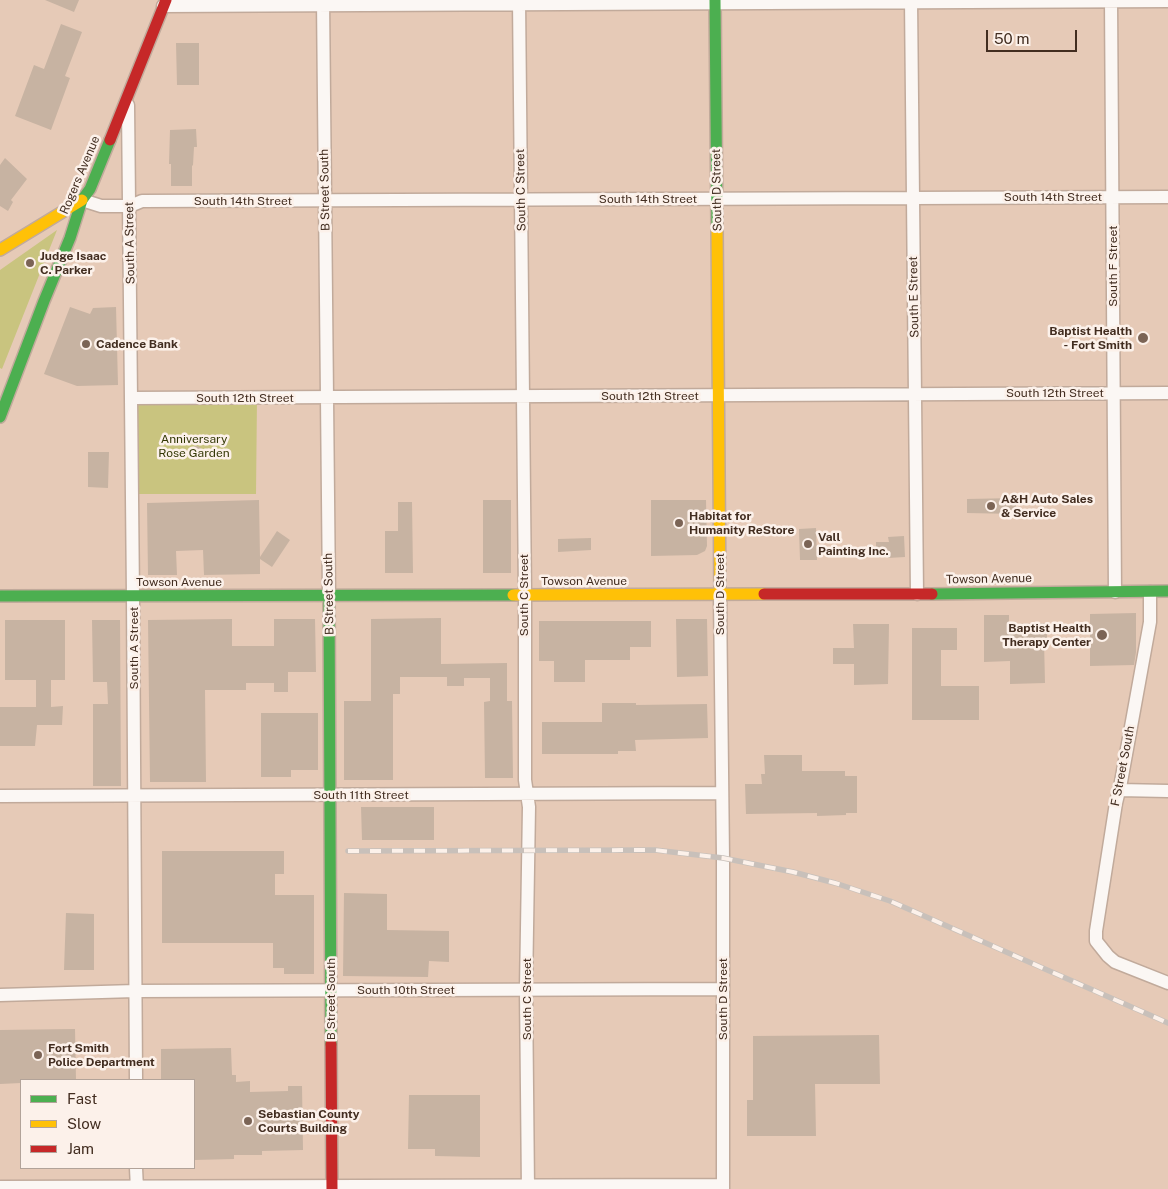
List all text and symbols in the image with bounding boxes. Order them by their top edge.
scale bar [988,20,1079,52]
text: 50 m [994,30,1029,47]
street label: Rogers Avenue [57,134,103,216]
street label: B Street South [317,149,333,231]
street label: South C Street [513,149,529,231]
street label: South D Street [709,149,725,231]
street label: South 14th Street [1004,190,1102,204]
street label: South 14th Street [599,192,697,206]
street label: South 14th Street [194,194,292,208]
street label: South A Street [122,202,138,284]
street label: South F Street [1106,225,1120,307]
place label: Judge Isaac C. Parker [40,249,106,277]
street label: South E Street [906,256,922,338]
marker: Judge Isaac C. Parker [24,257,36,269]
place label: Baptist Health - Fort Smith [1049,324,1132,352]
marker: Baptist Health - Fort Smith [1136,331,1150,345]
place label: Cadence Bank [96,337,178,351]
marker: Cadence Bank [80,338,92,350]
street label: South 12th Street [1006,386,1104,400]
street label: South 12th Street [601,389,699,403]
street label: South 12th Street [196,391,294,405]
park label: Anniversary Rose Garden [158,432,230,460]
place label: A&H Auto Sales & Service [1001,492,1093,520]
marker: A&H Auto Sales & Service [985,500,997,512]
place label: Habitat for Humanity ReStore [689,509,794,537]
marker: Habitat for Humanity ReStore [673,517,685,529]
place label: Vall Painting Inc. [818,530,889,558]
marker: Vall Painting Inc. [802,538,814,550]
street label: B Street South [321,553,337,635]
street label: South D Street [713,553,727,635]
street label: South C Street [517,554,531,636]
street label: Towson Avenue [946,571,1032,587]
street label: Towson Avenue [541,574,627,588]
street label: Towson Avenue [136,575,222,589]
street label: South A Street [127,607,141,689]
place label: Baptist Health Therapy Center [1002,621,1091,649]
marker: Baptist Health Therapy Center [1095,628,1109,642]
street label: F Street South [1108,725,1138,807]
street label: South 11th Street [313,788,409,802]
street label: B Street South [324,958,338,1040]
street label: South C Street [520,958,534,1040]
street label: South D Street [716,958,730,1040]
street label: South 10th Street [357,983,455,997]
place label: Fort Smith Police Department [48,1041,155,1069]
marker: Fort Smith Police Department [32,1049,44,1061]
legend [20,1079,195,1169]
text: Fast [67,1090,97,1107]
place label: Sebastian County Courts Building [258,1107,360,1135]
text: Slow [67,1115,101,1132]
marker: Sebastian County Courts Building [242,1115,254,1127]
text: Jam [67,1140,94,1157]

